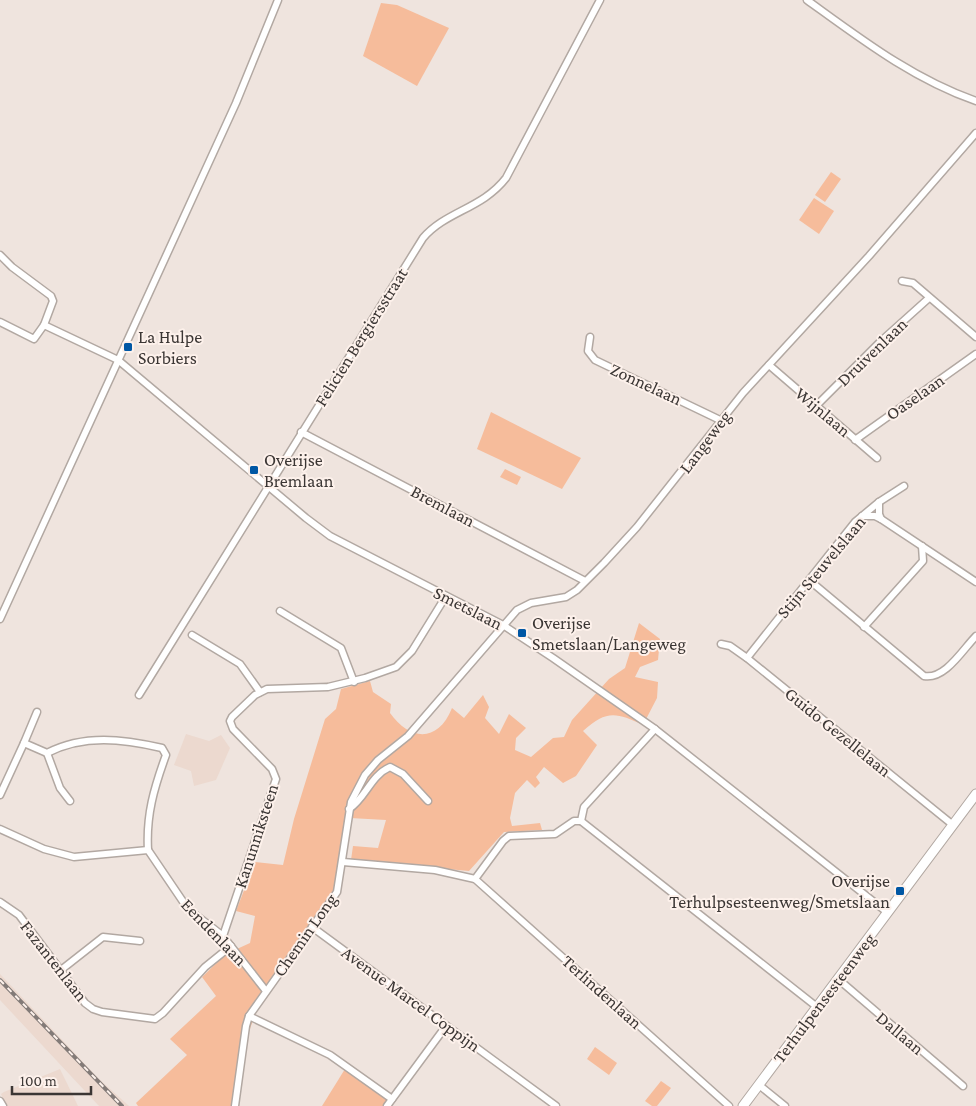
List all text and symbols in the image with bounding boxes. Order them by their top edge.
street label: Felicien Bergiersstraat [310,263,412,410]
street label: Druivenlaan [833,314,911,390]
place label: La Hulpe Sorbiers [138,327,202,368]
marker: La Hulpe Sorbiers [122,341,134,353]
street label: Zonnelaan [607,359,685,409]
street label: Oaselaan [882,370,948,424]
street label: Wijnlaan [791,383,855,442]
street label: Langeweg [675,407,735,477]
place label: Overijse Bremlaan [264,450,334,491]
marker: Overijse Bremlaan [248,464,260,476]
street label: Bremlaan [408,481,479,531]
street label: Stijn Steuvelslaan [772,512,871,623]
street label: Smetslaan [430,582,506,634]
place label: Overijse Smetslaan/Langeweg [532,613,686,654]
marker: Overijse Smetslaan/Langeweg [516,627,528,639]
street label: Guido Gezellelaan [781,683,895,781]
street label: Kanunniksteen [230,781,282,891]
place label: Overijse Terhulpsesteenweg/Smetslaan [669,871,890,912]
marker: Overijse Terhulpsesteenweg/Smetslaan [894,885,906,897]
street label: Chemin Long [269,889,341,980]
street label: Eendenlaan [177,894,251,970]
street label: Fazantenlaan [16,917,92,1006]
street label: Terhulpensesteenweg [769,929,879,1067]
street label: Avenue Marcel Coppijn [337,942,484,1057]
street label: Terlindenlaan [558,951,646,1033]
street label: Dallaan [872,1007,928,1059]
scale bar [12,1064,91,1096]
text: 100 m [20,1073,57,1089]

